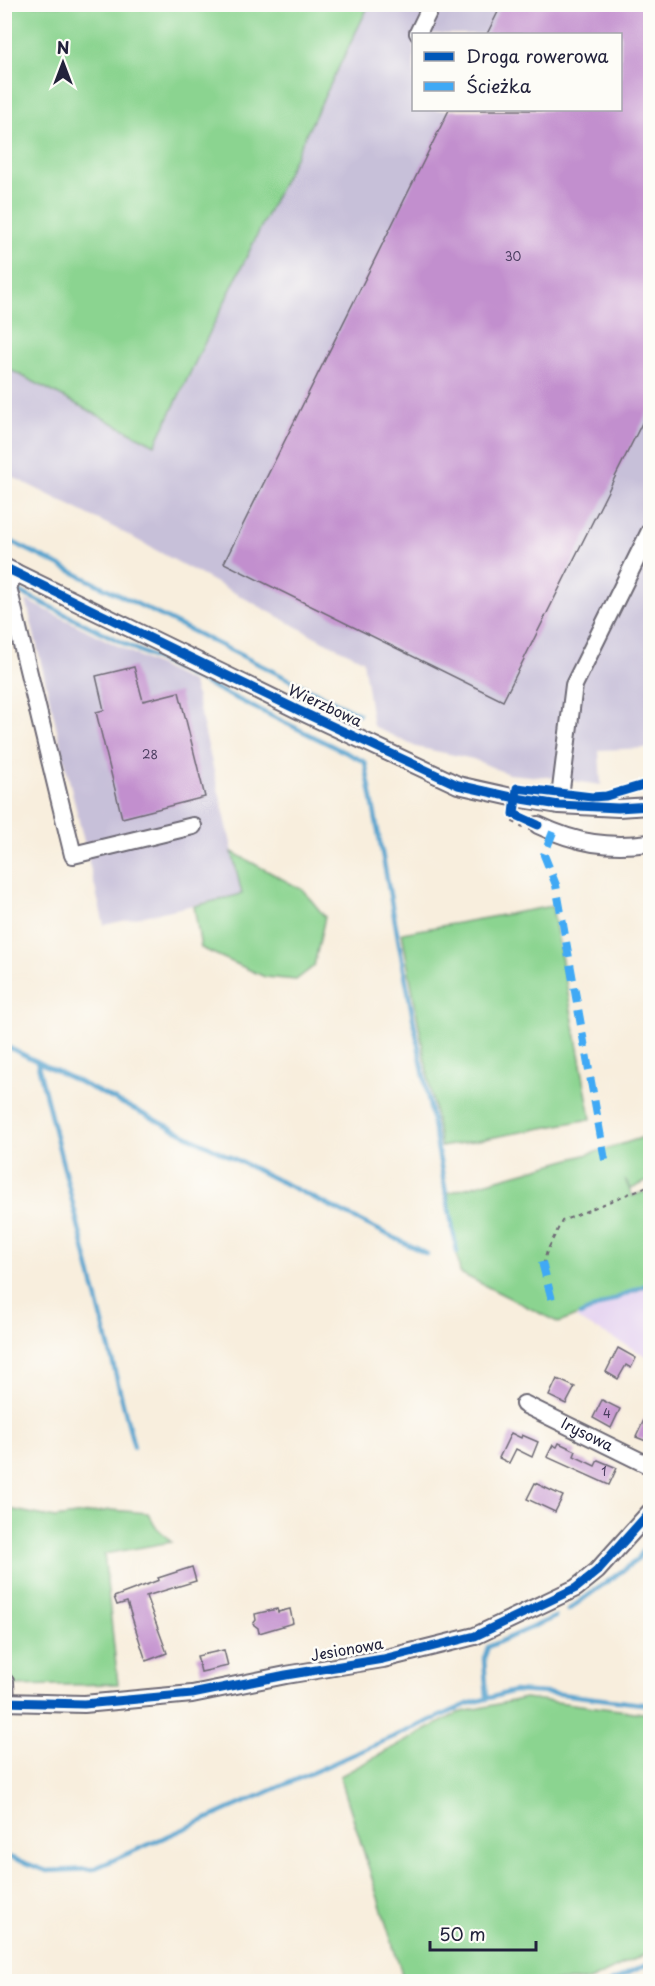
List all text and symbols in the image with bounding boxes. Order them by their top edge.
north arrow [33,33,93,93]
legend [412,33,622,111]
text: N [57,35,69,59]
text: Droga rowerowa [466,42,609,69]
text: Ścieżka [466,72,532,99]
house number: 30 [505,247,522,265]
street label: Wierzbowa [285,678,367,732]
house number: 28 [142,745,158,763]
house number: 4 [603,1404,611,1422]
street label: Irysowa [557,1411,618,1456]
house number: 1 [601,1462,607,1480]
street label: Jesionowa [309,1631,386,1666]
scale bar [430,1914,536,1952]
text: 50 m [439,1920,486,1947]

